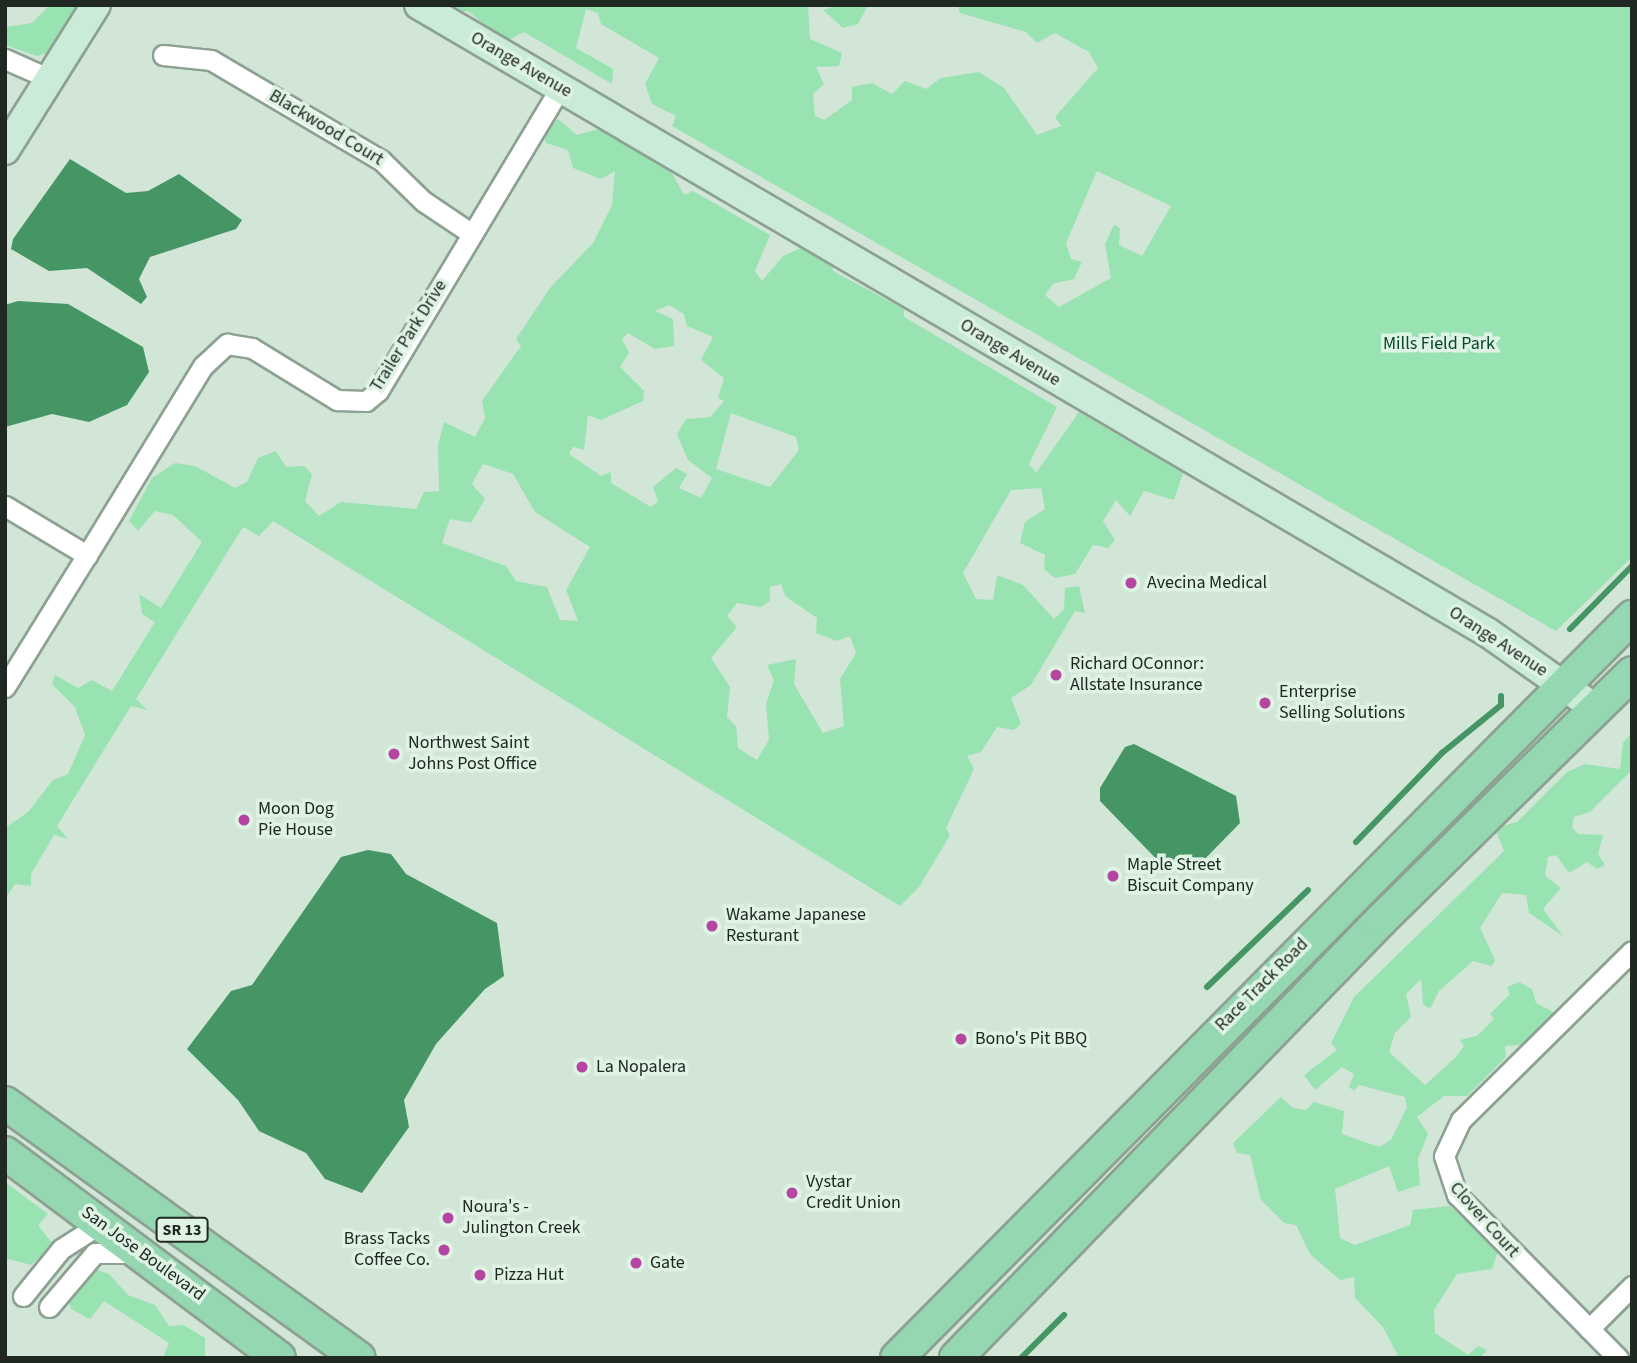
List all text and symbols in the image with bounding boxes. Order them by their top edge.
street label: Orange Avenue [466,27,576,103]
street label: Blackwood Court [265,85,387,171]
street label: Trailer Park Drive [366,276,452,396]
street label: Orange Avenue [956,315,1064,391]
park label: Mills Field Park [1383,333,1495,355]
place label: Avecina Medical [1147,572,1267,594]
marker: Avecina Medical [1121,573,1141,593]
street label: Orange Avenue [1445,602,1551,682]
place label: Richard OConnor: Allstate Insurance [1070,654,1204,696]
marker: Richard OConnor: Allstate Insurance [1048,667,1064,683]
place label: Enterprise Selling Solutions [1279,682,1405,724]
marker: Enterprise Selling Solutions [1257,695,1273,711]
place label: Northwest Saint Johns Post Office [408,733,537,776]
marker: Northwest Saint Johns Post Office [386,746,402,762]
place label: Moon Dog Pie House [258,799,334,842]
marker: Moon Dog Pie House [236,812,252,828]
place label: Maple Street Biscuit Company [1127,855,1254,898]
marker: Maple Street Biscuit Company [1105,868,1121,884]
place label: Wakame Japanese Resturant [726,905,866,948]
marker: Wakame Japanese Resturant [704,918,720,934]
street label: Race Track Road [1211,934,1313,1036]
place label: Bono's Pit BBQ [975,1028,1087,1050]
marker: Bono's Pit BBQ [953,1031,969,1047]
place label: La Nopalera [596,1056,686,1078]
marker: La Nopalera [574,1059,590,1075]
place label: Vystar Credit Union [806,1172,901,1214]
street label: Clover Court [1445,1178,1523,1262]
marker: Vystar Credit Union [784,1185,800,1201]
place label: Noura's - Julington Creek [462,1197,580,1240]
street label: San Jose Boulevard [77,1202,209,1306]
marker: Noura's - Julington Creek [440,1210,456,1226]
road number: SR 13 [154,1218,210,1242]
place label: Brass Tacks Coffee Co. [344,1229,430,1272]
marker: Brass Tacks Coffee Co. [436,1242,452,1258]
place label: Gate [650,1252,685,1274]
marker: Gate [628,1255,644,1271]
place label: Pizza Hut [494,1264,564,1286]
marker: Pizza Hut [472,1267,488,1283]

